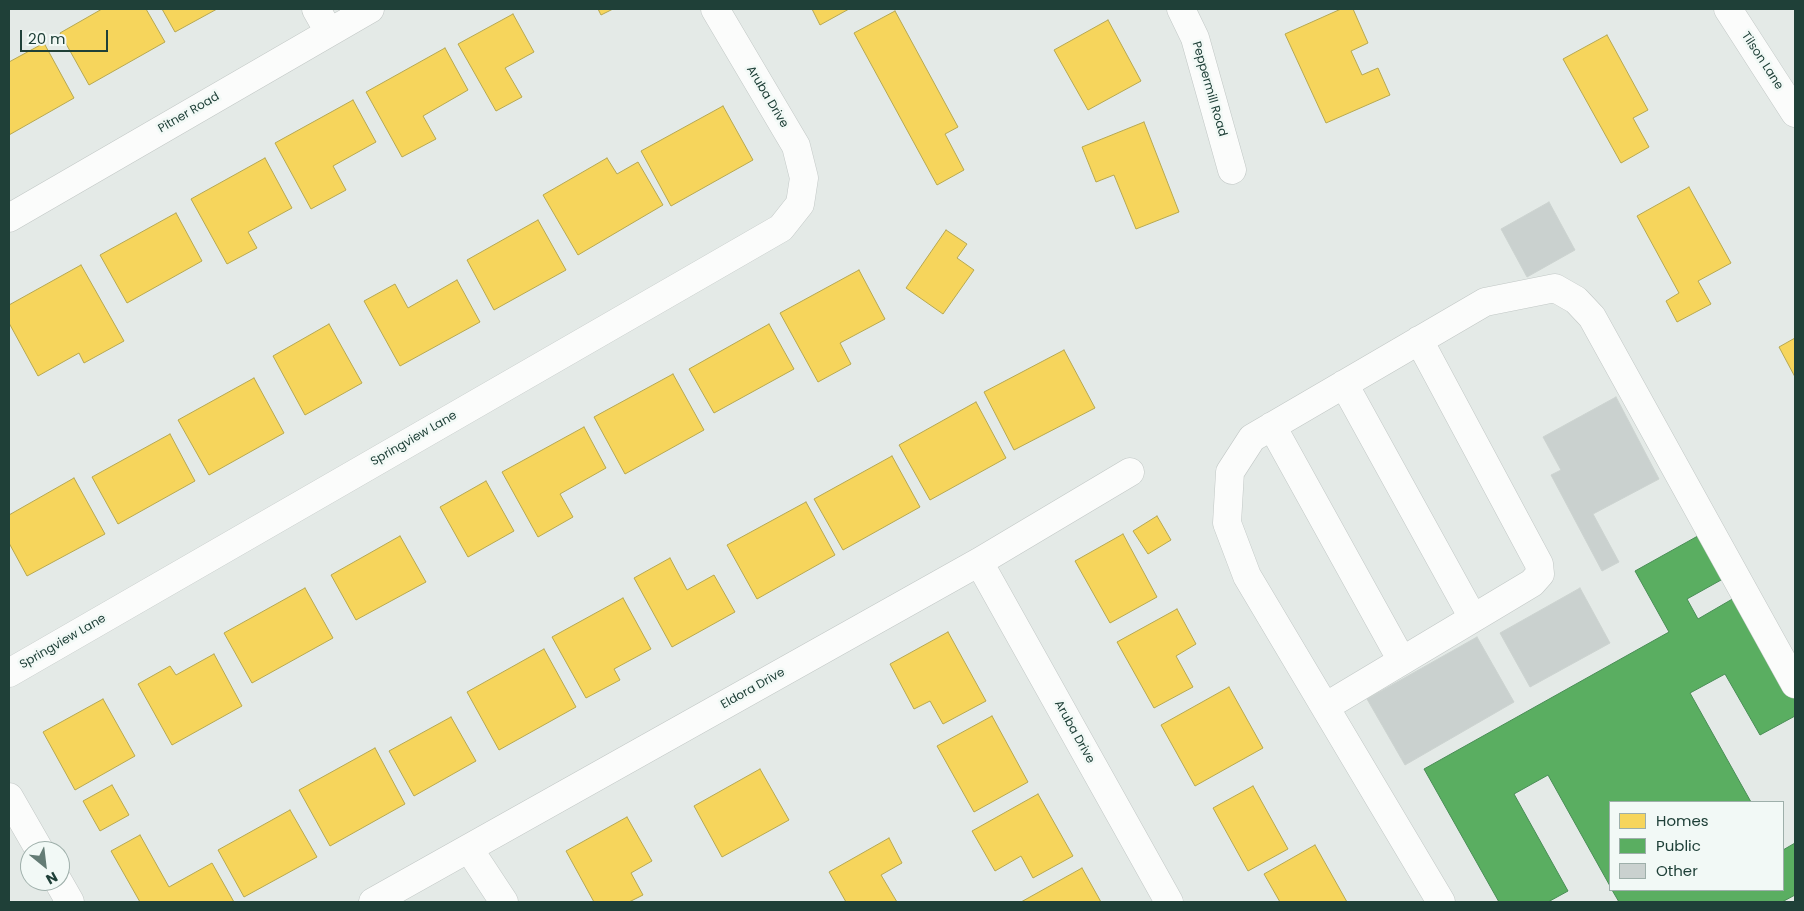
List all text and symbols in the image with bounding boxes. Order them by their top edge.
scale bar [22,20,110,52]
text: 20 m [28,28,66,49]
street label: Tilson Lane [1738,30,1786,92]
street label: Peppermill Road [1189,40,1229,138]
street label: Aruba Drive [743,63,791,131]
street label: Pitner Road [156,90,222,136]
street label: Springview Lane [368,409,460,469]
street label: Springview Lane [17,612,109,672]
street label: Eldora Drive [719,666,787,712]
street label: Aruba Drive [1051,698,1097,766]
legend [1609,801,1784,891]
text: Homes [1656,810,1709,831]
text: Public [1656,835,1701,856]
north arrow [20,841,70,891]
text: Other [1656,860,1698,881]
text: N [42,867,61,890]

